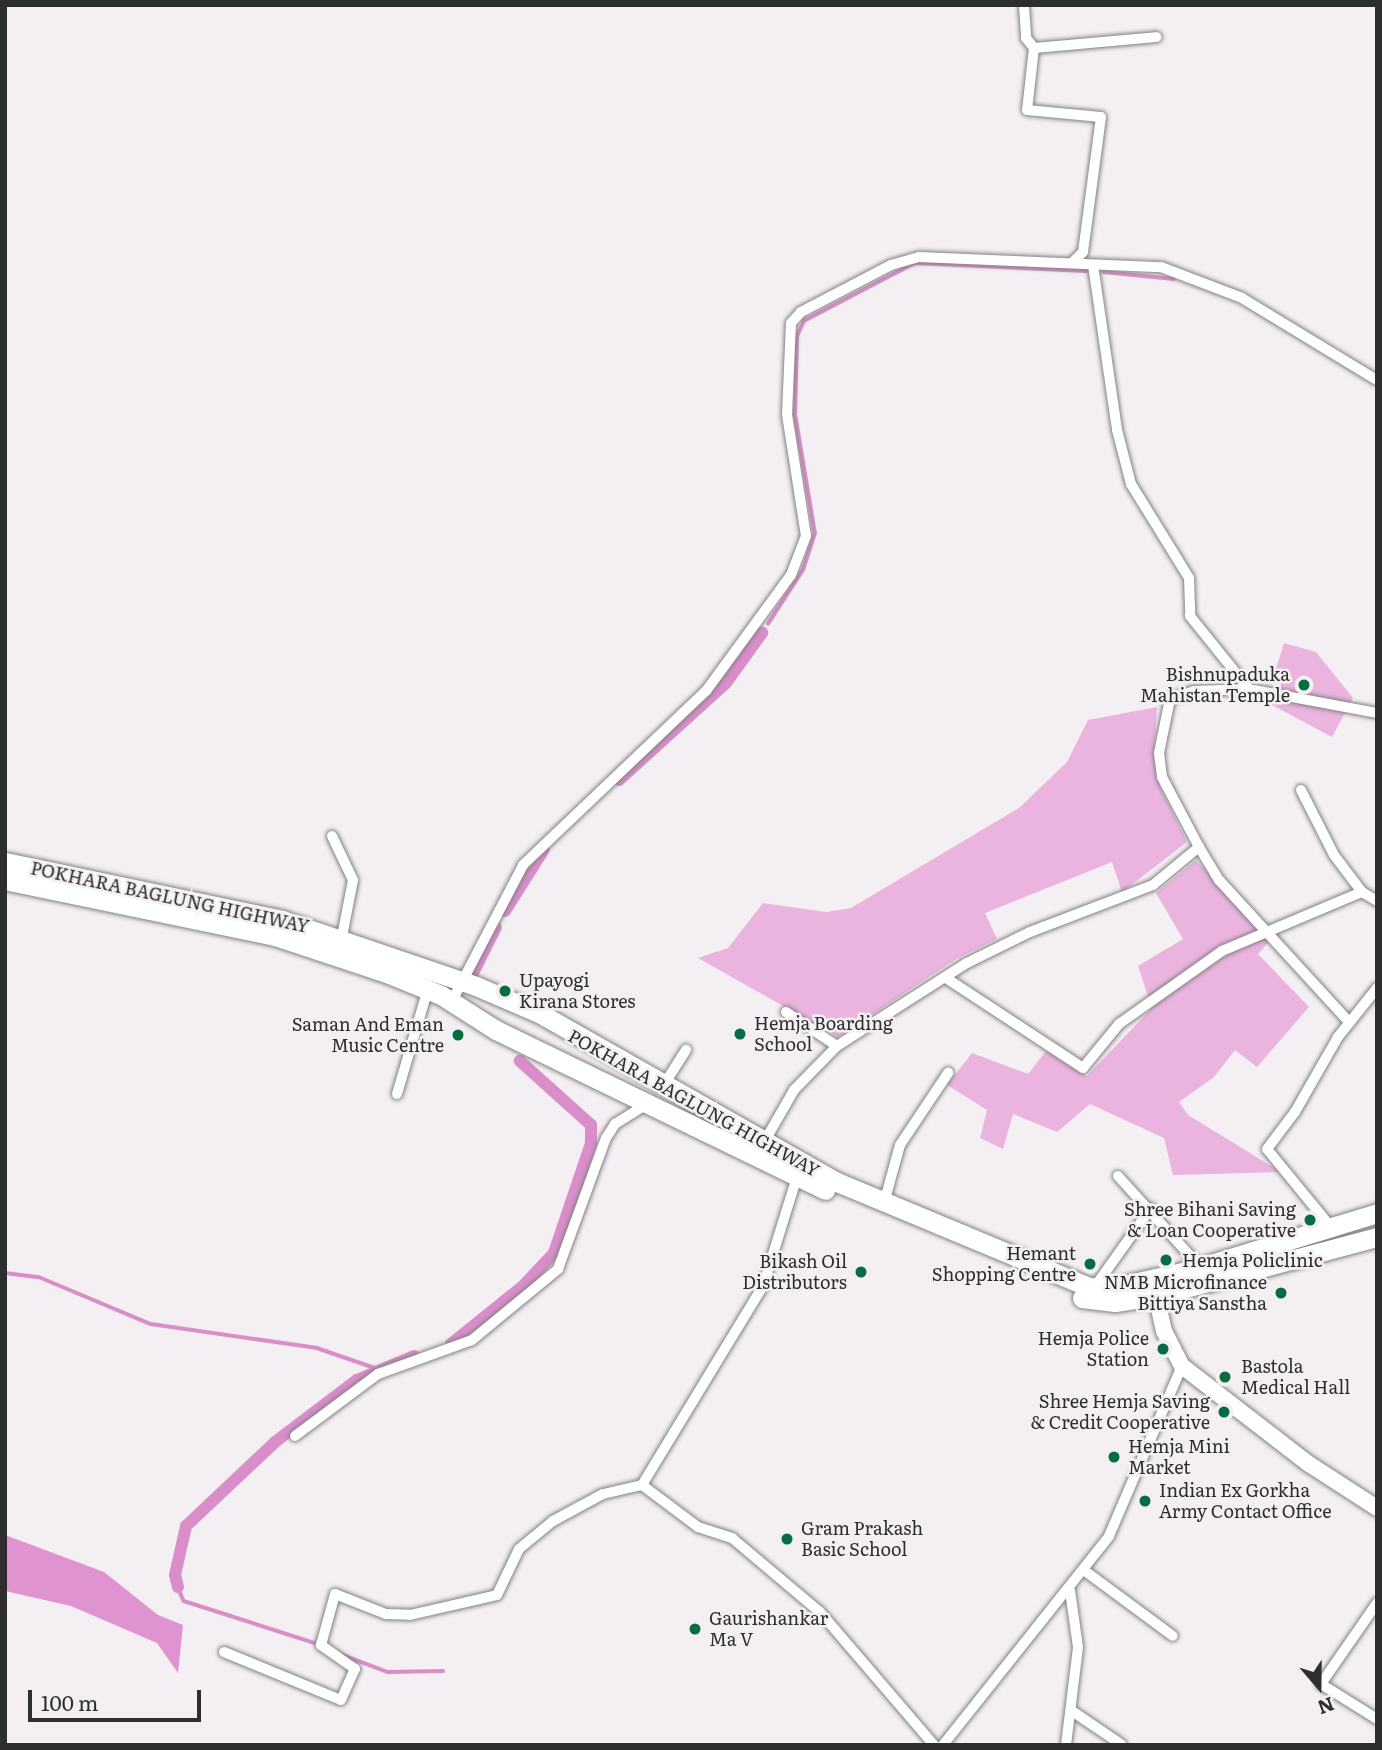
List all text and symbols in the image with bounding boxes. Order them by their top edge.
place label: Bishnupaduka Mahistan Temple [1140,664,1290,706]
marker: Bishnupaduka Mahistan Temple [1296,677,1312,693]
street label: POKHARA BAGLUNG HIGHWAY [29,857,311,937]
place label: Upayogi Kirana Stores [519,970,635,1012]
marker: Upayogi Kirana Stores [497,983,513,999]
place label: Hemja Boarding School [754,1013,893,1056]
place label: Saman And Eman Music Centre [292,1014,444,1056]
street label: POKHARA BAGLUNG HIGHWAY [564,1025,824,1181]
marker: Hemja Boarding School [732,1026,748,1042]
marker: Saman And Eman Music Centre [450,1027,466,1043]
place label: Shree Bihani Saving & Loan Cooperative [1124,1199,1296,1242]
marker: Shree Bihani Saving & Loan Cooperative [1302,1212,1318,1228]
place label: Hemant Shopping Centre [932,1243,1076,1286]
place label: Hemja Policlinic [1182,1249,1323,1271]
marker: Hemja Policlinic [1156,1250,1176,1270]
place label: Bikash Oil Distributors [742,1251,847,1294]
marker: Hemant Shopping Centre [1082,1256,1098,1272]
marker: Bikash Oil Distributors [853,1264,869,1280]
place label: NMB Microfinance Bittiya Sanstha [1104,1272,1267,1314]
marker: NMB Microfinance Bittiya Sanstha [1273,1285,1289,1301]
place label: Hemja Police Station [1038,1328,1149,1370]
marker: Hemja Police Station [1155,1341,1171,1357]
place label: Bastola Medical Hall [1241,1356,1350,1398]
marker: Bastola Medical Hall [1215,1367,1235,1387]
place label: Shree Hemja Saving & Credit Cooperative [1030,1391,1210,1434]
marker: Shree Hemja Saving & Credit Cooperative [1216,1404,1232,1420]
place label: Hemja Mini Market [1128,1436,1230,1478]
marker: Hemja Mini Market [1106,1449,1122,1465]
place label: Indian Ex Gorkha Army Contact Office [1159,1480,1332,1522]
marker: Indian Ex Gorkha Army Contact Office [1137,1493,1153,1509]
place label: Gram Prakash Basic School [801,1518,923,1560]
marker: Gram Prakash Basic School [779,1531,795,1547]
place label: Gaurishankar Ma V [709,1608,828,1650]
marker: Gaurishankar Ma V [687,1621,703,1637]
north arrow [1284,1652,1354,1722]
scale bar [32,1676,205,1720]
text: 100 m [41,1686,98,1717]
text: N [1314,1691,1338,1723]

